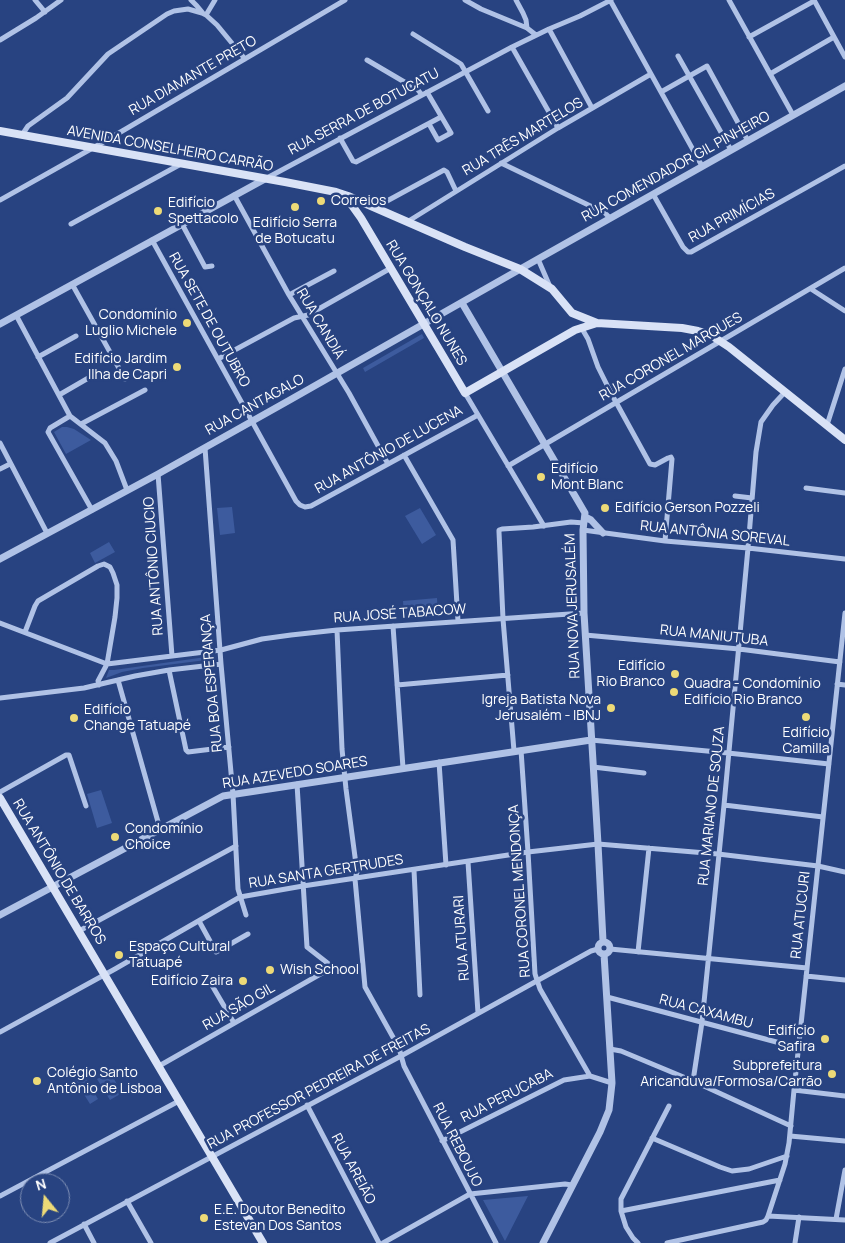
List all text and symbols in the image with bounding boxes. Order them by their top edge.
street label: RUA DIAMANTE PRETO [126,33,260,119]
street label: RUA SERRA DE BOTUCATU [286,65,442,159]
street label: RUA TRÊS MARTELOS [460,94,586,180]
street label: RUA COMENDADOR GIL PINHEIRO [579,108,773,226]
street label: AVENIDA CONSELHEIRO CARRÃO [66,123,274,175]
street label: RUA PRIMÍCIAS [686,185,778,247]
place label: Correios [331,193,386,209]
place label: Edifício Spettacolo [168,195,239,228]
marker: Correios [315,195,327,207]
marker: Edifício Serra de Botucatu [289,201,301,213]
marker: Edifício Spettacolo [152,205,164,217]
place label: Edifício Serra de Botucatu [253,215,337,248]
street label: RUA GONÇALO NUNES [382,237,470,369]
street label: RUA SETE DE OUTUBRO [165,250,253,390]
street label: RUA CANDIÁ [292,286,348,362]
place label: Condomínio Luglio Michele [85,307,177,340]
street label: RUA CORONEL MARQUES [597,309,745,405]
marker: Condomínio Luglio Michele [181,317,193,329]
place label: Edifício Jardim Ilha de Capri [75,351,167,384]
marker: Edifício Jardim Ilha de Capri [171,361,183,373]
street label: RUA CANTAGALO [203,371,307,439]
street label: RUA ANTÔNIO DE LUCENA [312,402,466,498]
place label: Edifício Mont Blanc [551,461,623,494]
marker: Edifício Mont Blanc [535,471,547,483]
street label: RUA ANTÔNIO CIUCIO [141,496,167,636]
place label: Edifício Gerson Pozzeli [615,500,760,516]
marker: Edifício Gerson Pozzeli [599,502,611,514]
street label: RUA ANTÔNIA SOREVAL [639,518,791,550]
street label: RUA NOVA JERUSALÉM [562,533,584,679]
street label: RUA JOSÉ TABACOW [333,601,467,627]
street label: RUA BOA ESPERANÇA [198,613,226,753]
street label: RUA MANIUTUBA [659,622,769,650]
place label: Edifício Rio Branco [597,658,665,690]
marker: Edifício Rio Branco [669,668,681,680]
place label: Quadra - Condomínio Edifício Rio Branco [684,676,821,709]
marker: Quadra - Condomínio Edifício Rio Branco [668,686,680,698]
place label: Igreja Batista Nova Jerusalém - IBNJ [481,692,601,724]
place label: Edifício Change Tatuapé [84,702,191,734]
marker: Igreja Batista Nova Jerusalém - IBNJ [605,702,617,714]
marker: Edifício Camilla [800,711,812,723]
marker: Edifício Change Tatuapé [68,712,80,724]
street label: RUA MARIANO DE SOUZA [695,725,729,887]
place label: Edifício Camilla [782,725,830,758]
street label: RUA AZEVEDO SOARES [221,753,369,793]
street label: RUA ANTÔNIO DE BARROS [9,796,109,948]
street label: RUA CORONEL MENDONÇA [506,804,534,978]
place label: Condomínio Choice [125,821,203,854]
marker: Condomínio Choice [109,831,121,843]
street label: RUA SANTA GERTRUDES [248,851,404,893]
street label: RUA ATUCURI [788,870,814,960]
street label: RUA ATURARI [451,895,473,981]
place label: Espaço Cultural Tatuapé [129,939,230,972]
marker: Espaço Cultural Tatuapé [113,949,125,961]
place label: Wish School [280,962,359,978]
marker: Wish School [264,964,276,976]
place label: Edifício Zaira [151,973,233,989]
marker: Edifício Zaira [237,975,249,987]
street label: RUA SÃO GIL [200,980,278,1034]
street label: RUA CAXAMBU [657,991,755,1033]
street label: RUA PROFESSOR PEDREIRA DE FREITAS [205,1021,433,1153]
place label: Edifício Safira [768,1023,815,1056]
marker: Edifício Safira [819,1033,831,1045]
place label: Subprefeitura Aricanduva/Formosa/Carrão [640,1058,822,1090]
place label: Colégio Santo Antônio de Lisboa [47,1065,162,1098]
street label: RUA PERUCABA [458,1066,556,1126]
marker: Subprefeitura Aricanduva/Formosa/Carrão [826,1068,838,1080]
marker: Colégio Santo Antônio de Lisboa [31,1075,43,1087]
street label: RUA REBOUJO [429,1100,485,1190]
street label: RUA AREIÃO [327,1131,379,1207]
north arrow [20,1173,70,1223]
text: N [33,1174,48,1195]
place label: E.E. Doutor Benedito Estevan Dos Santos [214,1202,345,1234]
marker: E.E. Doutor Benedito Estevan Dos Santos [198,1212,210,1224]

